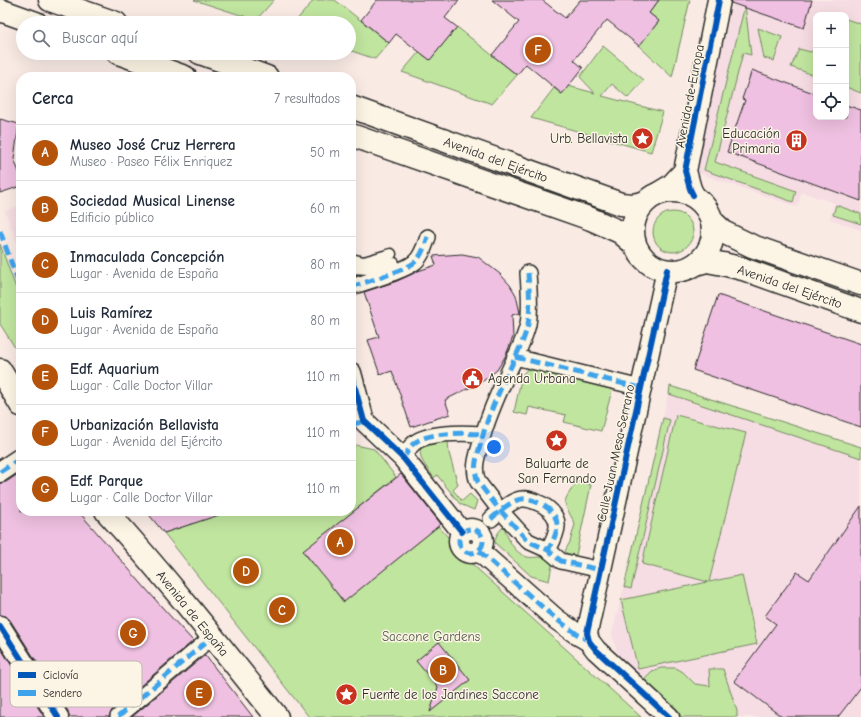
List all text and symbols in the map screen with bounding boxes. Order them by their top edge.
map controls [813,12,849,120]
button: + [813,12,849,48]
search box [16,16,356,60]
icon: search [30,27,52,49]
text: Buscar aquí [62,29,138,47]
pin: F [525,35,551,65]
street label: Avenida de Europa [672,43,707,149]
button: − [813,48,849,84]
button: locate [813,84,849,120]
text: Cerca [32,89,74,108]
text: 7 resultados [274,91,340,106]
place icon: Urb. Bellavista [630,125,656,151]
place label: Educación Primaria [722,126,780,156]
building icon: Educación Primaria [783,127,809,153]
place label: Urb. Bellavista [550,131,628,146]
street label: Avenida del Ejército [442,134,550,185]
text: Museo José Cruz Herrera [70,136,236,154]
text: A [41,145,49,160]
text: 50 m [310,145,340,160]
text: Museo · Paseo Félix Enriquez [70,154,232,169]
text: Sociedad Musical Linense [70,192,235,210]
text: B [41,201,49,216]
text: 60 m [310,201,340,216]
text: Edificio público [70,210,154,225]
text: Inmaculada Concepción [70,248,224,266]
text: C [41,257,49,272]
text: 80 m [310,257,340,272]
street label: Avenida del Ejército [736,262,844,311]
text: Lugar · Avenida de España [70,266,219,281]
text: Luis Ramírez [70,304,152,322]
text: D [41,313,49,328]
text: 80 m [310,313,340,328]
text: Lugar · Avenida de España [70,322,219,337]
text: Edf. Aquarium [70,360,159,378]
public building icon: Agenda Urbana [460,365,486,391]
text: E [41,369,49,384]
text: 110 m [307,369,340,384]
place label: Agenda Urbana [488,371,576,386]
text: Lugar · Calle Doctor Villar [70,378,212,393]
street label: Calle Juan Mesa Serrano [594,383,637,523]
text: Urbanización Bellavista [70,416,219,434]
text: F [41,425,49,440]
text: 110 m [307,425,340,440]
place icon: Baluarte de San Fernando [544,428,570,454]
text: Lugar · Avenida del Ejército [70,434,222,449]
your location [484,437,504,457]
place label: Baluarte de San Fernando [518,456,596,486]
text: Edf. Parque [70,472,143,490]
text: G [40,481,50,496]
text: 110 m [307,481,340,496]
text: Lugar · Calle Doctor Villar [70,490,212,505]
pin: A [327,527,353,557]
pin: D [233,556,259,586]
street label: Avenida de España [153,567,232,659]
pin: C [269,595,295,625]
pin: G [120,618,146,648]
park label: Saccone Gardens [382,629,480,644]
pin: B [430,655,456,685]
legend [10,661,142,707]
text: Ciclovía [43,669,78,682]
pin: E [186,678,212,708]
place icon: Fuente de los Jardines Saccone [334,681,360,707]
text: Sendero [43,687,82,700]
place label: Fuente de los Jardines Saccone [362,687,539,702]

